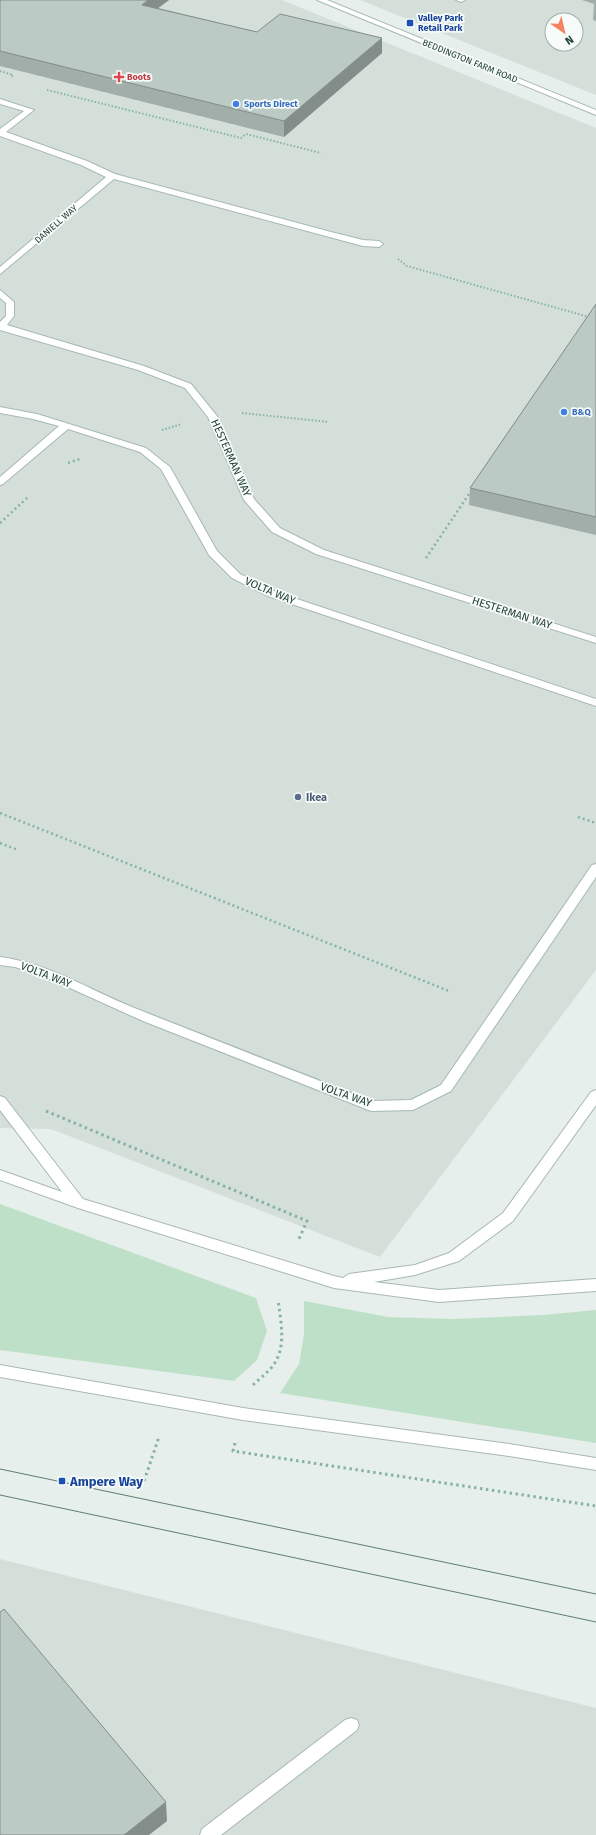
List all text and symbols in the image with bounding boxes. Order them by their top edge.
north arrow [544,12,584,52]
place label: Valley Park Retail Park [417,13,464,33]
marker: Valley Park Retail Park [405,18,415,28]
text: N [563,32,576,47]
street label: BEDDINGTON FARM ROAD [421,37,519,85]
marker: Boots [114,72,124,82]
place label: Boots [127,72,152,82]
marker: Sports Direct [231,99,241,109]
place label: Sports Direct [244,99,298,109]
street label: DANIELL WAY [33,203,79,245]
marker: B&Q [559,407,569,417]
place label: B&Q [572,407,591,417]
street label: HESTERMAN WAY [208,417,254,499]
street label: VOLTA WAY [243,575,297,607]
street label: HESTERMAN WAY [470,594,554,632]
place label: Ikea [306,791,327,804]
marker: Ikea [293,792,303,802]
street label: VOLTA WAY [19,959,73,991]
street label: VOLTA WAY [319,1080,373,1110]
place label: Ampere Way [69,1474,143,1489]
marker: Ampere Way [57,1476,67,1486]

